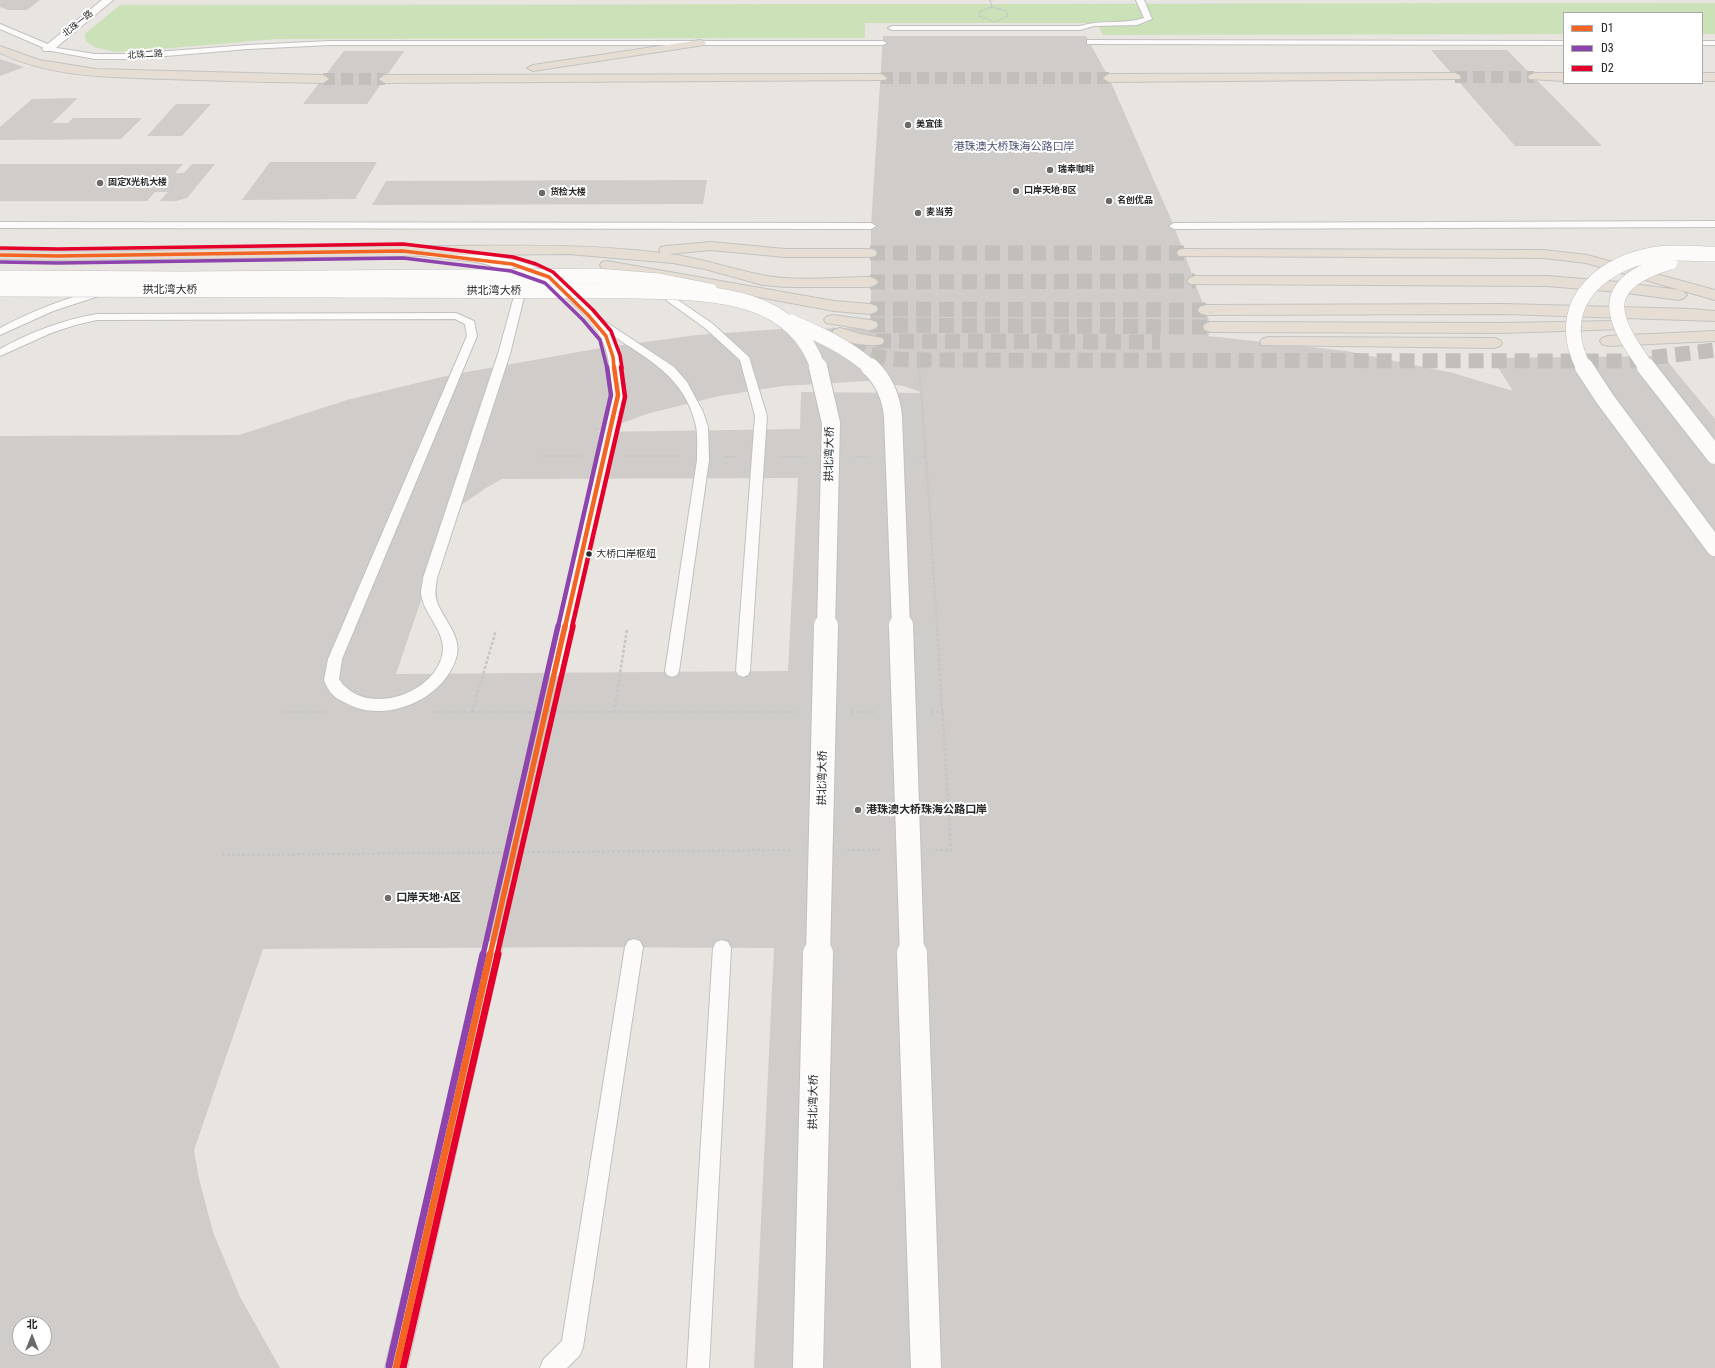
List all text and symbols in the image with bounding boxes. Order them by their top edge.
street label: 北珠一路 [61,8,95,40]
legend [1563,12,1703,84]
text: D1 [1601,21,1614,35]
text: D3 [1601,41,1614,55]
street label: 北珠二路 [127,49,163,61]
text: D2 [1601,61,1614,75]
marker: 美宜佳 [903,120,913,130]
place label: 美宜佳 [916,120,943,130]
district label: 港珠澳大桥珠海公路口岸 [954,140,1074,154]
marker: 瑞幸咖啡 [1045,165,1055,175]
place label: 瑞幸咖啡 [1058,165,1094,175]
marker: 固定X光机大楼 [95,178,105,188]
place label: 固定X光机大楼 [108,178,167,188]
marker: 口岸天地·B区 [1011,186,1021,196]
place label: 口岸天地·B区 [1024,186,1077,196]
marker: 货检大楼 [537,188,547,198]
place label: 货检大楼 [550,188,586,198]
marker: 名创优品 [1104,196,1114,206]
place label: 名创优品 [1117,196,1153,206]
marker: 麦当劳 [913,208,923,218]
place label: 麦当劳 [926,208,953,218]
street label: 拱北湾大桥 [143,283,197,297]
street label: 拱北湾大桥 [467,284,521,298]
street label: 拱北湾大桥 [823,426,837,482]
place label: 大桥口岸枢纽 [596,548,656,560]
marker: 大桥口岸枢纽 [584,549,594,559]
street label: 拱北湾大桥 [816,750,830,806]
place label: 港珠澳大桥珠海公路口岸 [866,803,987,817]
marker: 港珠澳大桥珠海公路口岸 [853,805,863,815]
place label: 口岸天地·A区 [396,891,461,905]
marker: 口岸天地·A区 [383,893,393,903]
street label: 拱北湾大桥 [807,1074,821,1130]
north arrow [12,1316,52,1356]
text: 北 [27,1318,38,1331]

